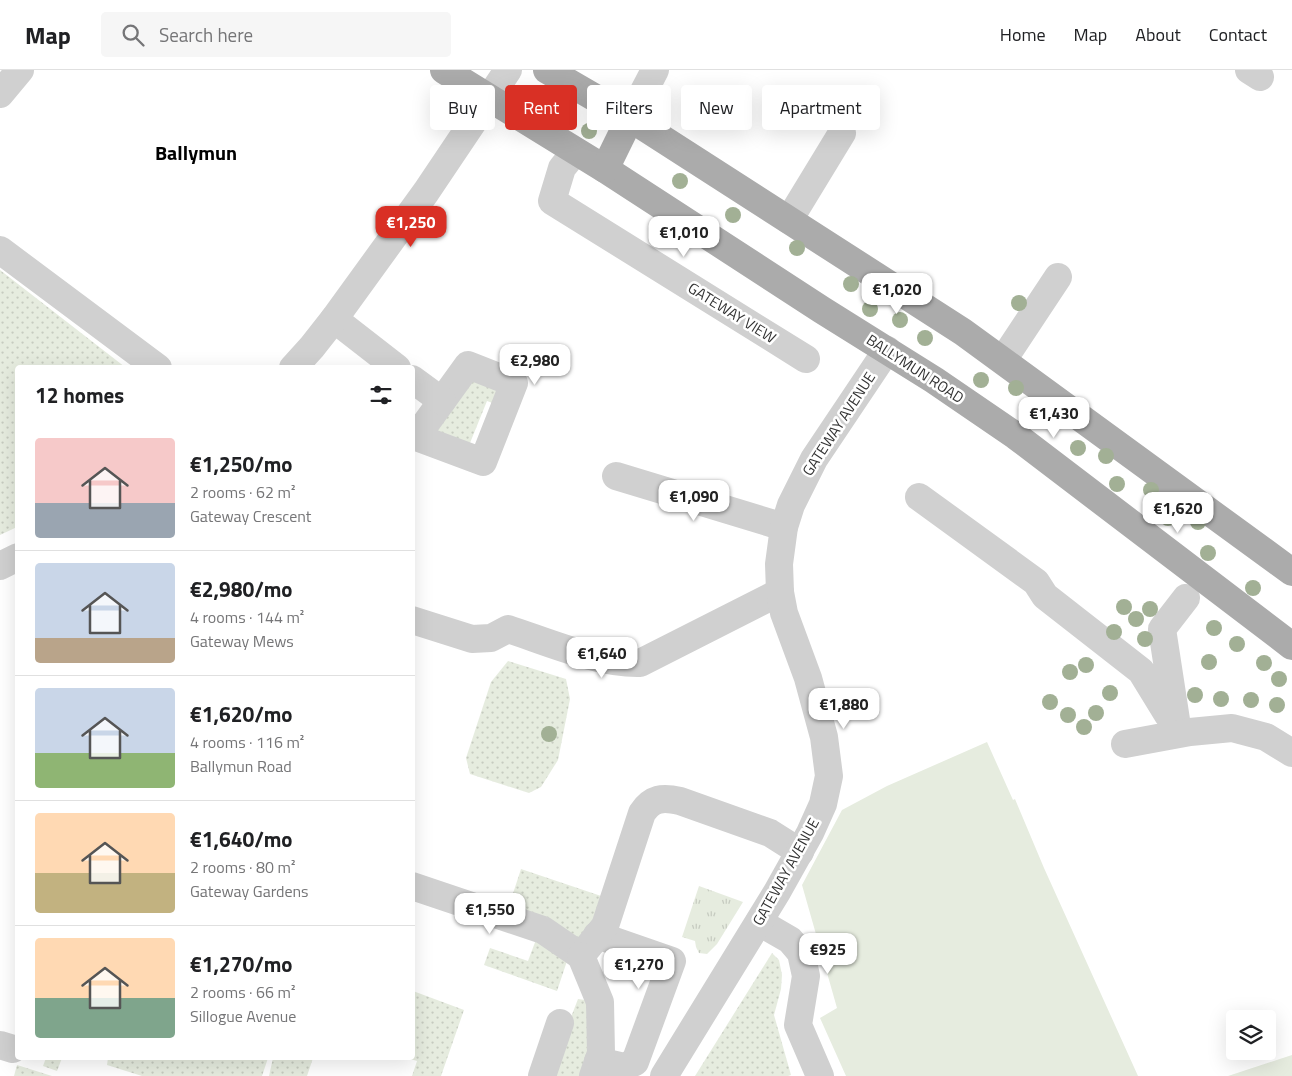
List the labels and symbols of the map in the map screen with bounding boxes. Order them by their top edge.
district label: Ballymun [155,137,237,168]
pin: €1,250 [370,206,452,248]
pin: €1,010 [643,216,725,258]
pin: €1,020 [856,272,938,315]
street label: GATEWAY VIEW [684,276,781,349]
street label: BALLYMUN ROAD [862,328,969,409]
pin: €2,980 [494,344,576,386]
street label: GATEWAY AVENUE [796,367,881,480]
pin: €1,430 [1013,396,1095,439]
pin: €1,090 [653,480,735,522]
pin: €1,620 [1137,492,1219,534]
pin: €1,640 [561,636,643,679]
pin: €1,880 [803,688,885,730]
street label: GATEWAY AVENUE [746,814,825,930]
pin: €1,550 [449,892,531,935]
pin: €925 [798,932,858,975]
pin: €1,270 [598,948,680,990]

